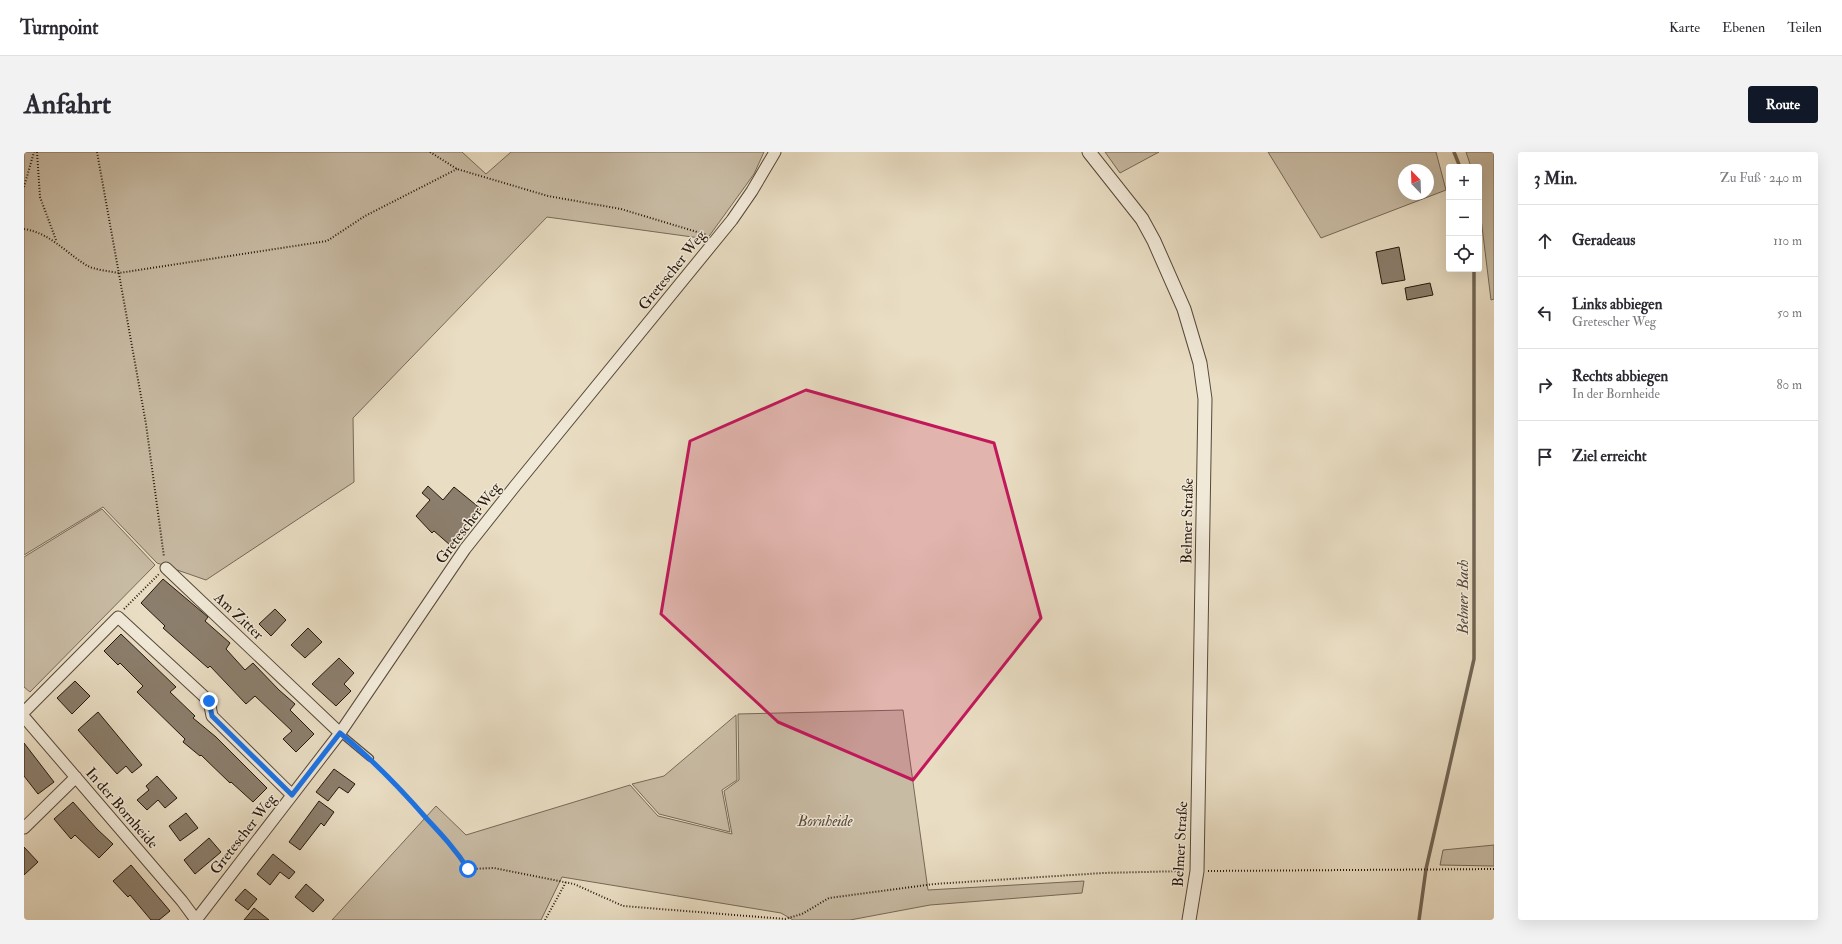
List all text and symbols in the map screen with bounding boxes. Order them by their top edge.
text: Turnpoint [20,16,98,40]
text: Karte [1669,19,1700,36]
text: Ebenen [1722,19,1765,36]
text: Teilen [1787,19,1822,36]
button: Route [1748,86,1818,123]
text: Anfahrt [24,87,111,122]
north arrow [1398,164,1434,200]
map controls [1446,164,1482,272]
button: + [1446,164,1482,200]
text: 3 Min. [1534,168,1577,189]
text: Zu Fuß · 240 m [1720,170,1802,186]
button: − [1446,200,1482,236]
street label: Gretescher Weg [634,226,711,314]
icon: ahead [1534,230,1556,252]
text: Geradeaus [1572,231,1635,250]
text: 110 m [1773,233,1802,249]
button: locate [1446,236,1482,272]
text: Links abbiegen [1572,295,1662,314]
icon: left [1534,302,1556,324]
text: 50 m [1777,305,1802,321]
text: Gretescher Weg [1572,314,1656,330]
text: Rechts abbiegen [1572,367,1668,386]
icon: right [1534,374,1556,396]
text: 80 m [1776,377,1802,393]
text: In der Bornheide [1572,386,1660,402]
icon: arrive [1534,446,1556,468]
text: Ziel erreicht [1572,447,1647,466]
street label: Gretescher Weg [432,478,506,568]
street label: Belmer Straße [1177,478,1198,564]
water label: Belmer Bach [1453,559,1473,636]
street label: Am Zitter [209,588,268,644]
route end [200,692,218,710]
street label: In der Bornheide [81,764,162,853]
street label: Gretescher Weg [206,790,281,878]
street label: Belmer Straße [1169,801,1192,887]
park label: Bornheide [796,812,854,831]
route start [459,860,477,878]

